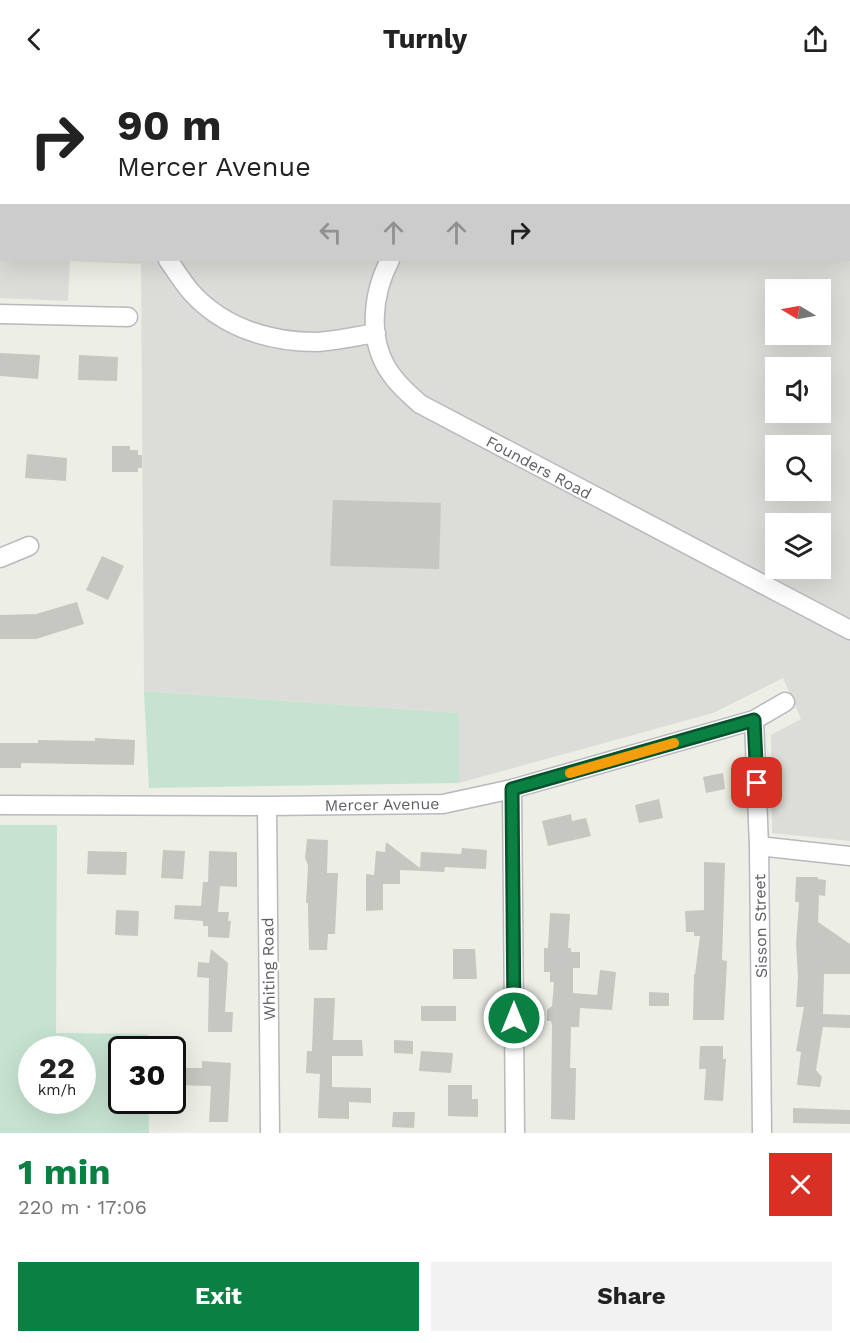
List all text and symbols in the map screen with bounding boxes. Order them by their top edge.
icon: back [18,23,51,56]
text: Turnly [383,23,467,55]
icon: share [799,23,832,56]
text: 90 m [117,101,221,150]
icon: right [18,102,96,180]
text: Mercer Avenue [117,151,311,183]
icon: left [314,216,347,249]
icon: ahead [377,216,410,249]
icon: ahead [440,216,473,249]
icon: right [503,216,536,249]
north arrow [765,279,831,345]
map controls [765,279,831,579]
button: sound [765,357,831,423]
street label: Founders Road [483,432,595,503]
button: search [765,435,831,501]
button: layers [765,513,831,579]
pin [731,757,782,808]
icon: arrive [740,766,773,799]
street label: Mercer Avenue [324,794,440,815]
street label: Sisson Street [750,873,771,978]
street label: Whiting Road [258,917,279,1021]
position arrow [482,986,546,1050]
speed limit sign: 30 [108,1036,186,1114]
text: 22 [39,1050,75,1085]
text: km/h [38,1081,76,1099]
text: 1 min [18,1151,110,1193]
button: close [769,1153,832,1216]
text: 220 m · 17:06 [18,1195,147,1219]
button: Exit [18,1262,419,1331]
button: Share [431,1262,832,1331]

